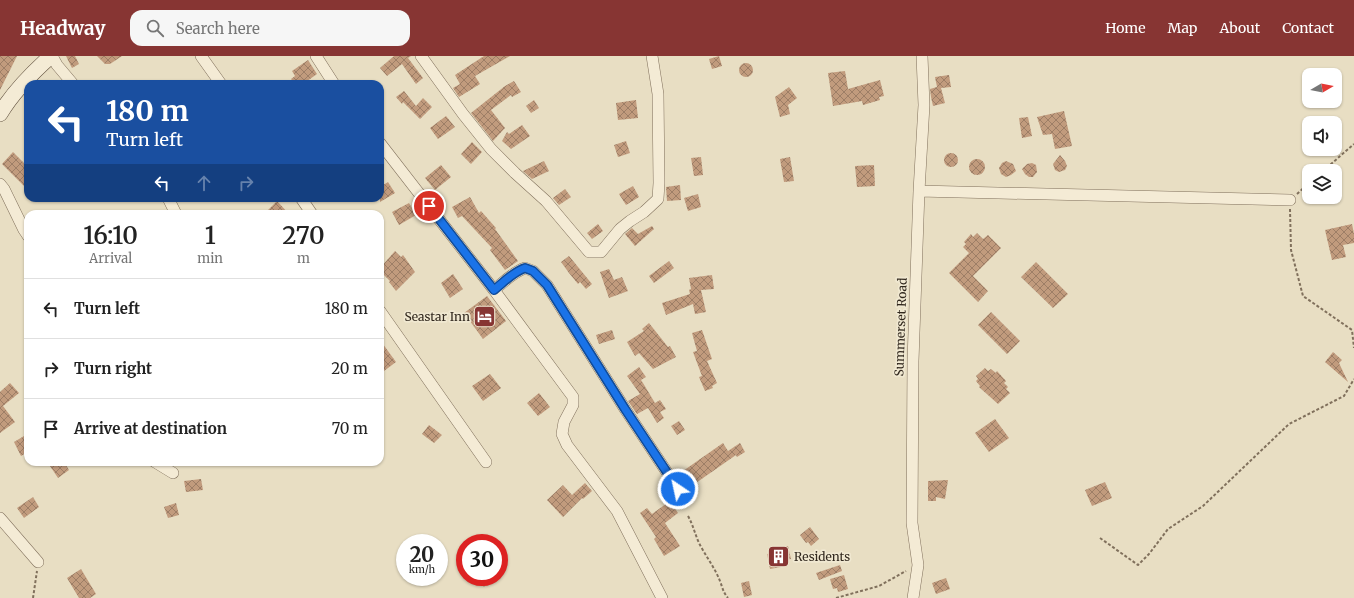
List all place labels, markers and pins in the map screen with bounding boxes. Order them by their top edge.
pin [412,189,446,223]
hotel icon: Seastar Inn [472,304,498,330]
place label: Seastar Inn [404,309,470,324]
building icon: Residents [765,544,791,570]
place label: Residents [794,549,850,564]

